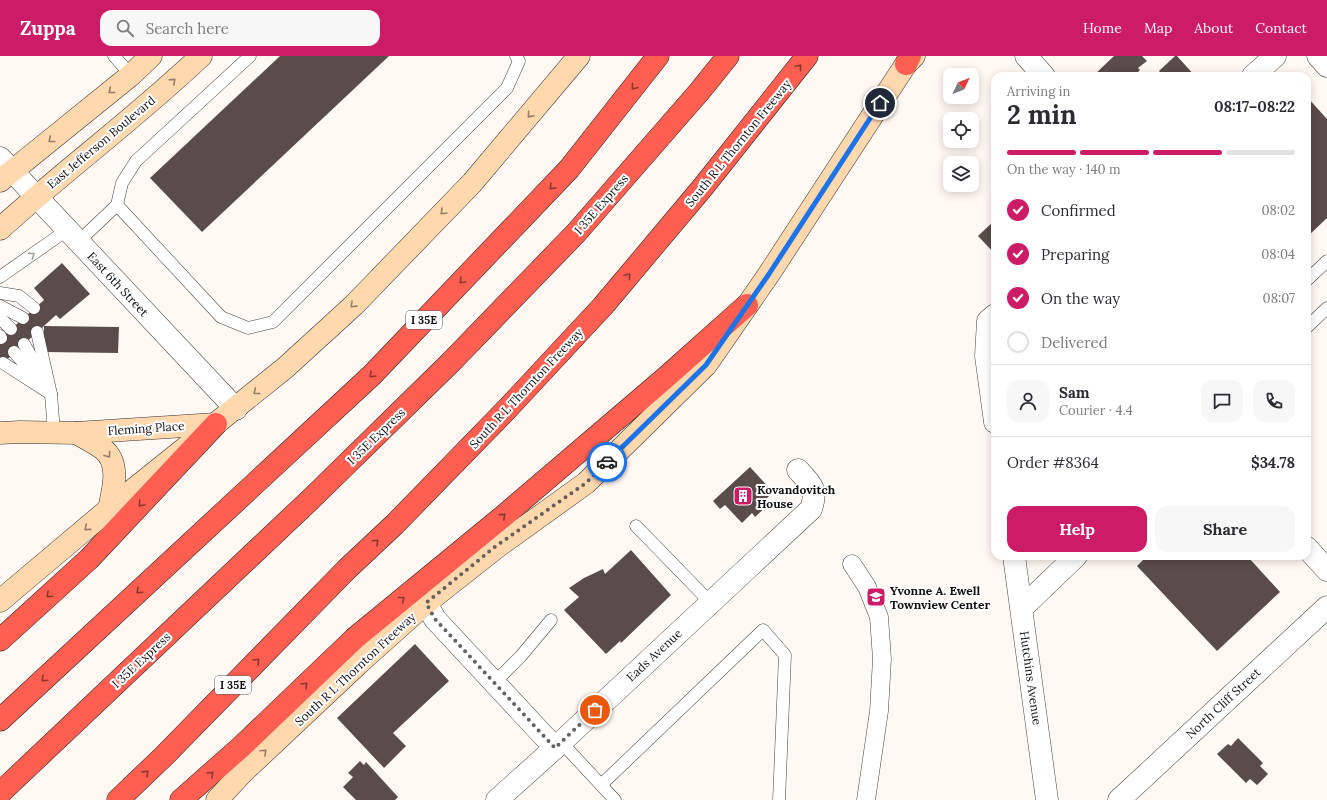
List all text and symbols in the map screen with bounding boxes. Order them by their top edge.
search box [100,10,380,46]
text: Zuppa [20,16,76,40]
icon: search [114,17,136,39]
text: Search here [146,19,229,38]
text: Home [1083,19,1122,37]
text: Map [1144,19,1172,37]
text: About [1194,19,1233,37]
text: Contact [1255,19,1307,37]
one-way arrow [794,65,801,72]
north arrow [943,68,979,104]
map controls [943,68,979,192]
street label: South R L Thornton Freeway [682,76,794,210]
one-way arrow [168,79,176,86]
one-way arrow [632,82,639,89]
text: Arriving in [1007,83,1070,100]
one-way arrow [108,86,116,93]
pin [863,86,897,120]
street label: East Jefferson Boulevard [44,92,158,192]
icon: home [869,92,891,114]
text: 08:17–08:22 [1214,97,1295,116]
text: 2 min [1007,98,1077,131]
one-way arrow [527,110,534,118]
button: locate [943,112,979,148]
one-way arrow [48,135,55,142]
button: layers [943,156,979,192]
text: On the way · 140 m [1007,161,1121,178]
street label: I 35E Express [571,171,631,237]
one-way arrow [549,182,556,190]
icon: check [1007,199,1029,221]
text: Confirmed [1041,201,1116,220]
text: 08:02 [1261,202,1295,219]
one-way arrow [441,207,448,215]
icon: check [1007,243,1029,265]
text: Preparing [1041,245,1109,264]
text: 08:04 [1261,246,1295,263]
street label: East 6th Street [84,249,152,320]
one-way arrow [28,252,35,260]
one-way arrow [623,274,630,281]
one-way arrow [459,276,466,284]
icon: check [1007,287,1029,309]
text: On the way [1041,289,1120,308]
text: 08:07 [1263,290,1295,307]
one-way arrow [350,301,358,308]
road number: I 35E [406,311,442,329]
street label: South R L Thornton Freeway [466,324,586,451]
text: Delivered [1041,333,1108,352]
one-way arrow [369,370,377,378]
button: person [1007,380,1049,422]
button: chat [1201,380,1243,422]
button: phone [1253,380,1295,422]
text: Sam [1059,383,1090,402]
one-way arrow [254,388,261,395]
text: Courier · 4.4 [1059,402,1133,419]
street label: I 35E Express [344,404,408,467]
street label: Fleming Place [107,418,185,438]
courier [587,442,627,482]
one-way arrow [103,451,110,458]
icon: car [596,451,618,473]
text: Order #8364 [1007,453,1099,472]
text: $34.78 [1251,453,1295,472]
place label: Kovandovitch House [757,482,836,511]
building icon: Kovandovitch House [732,485,754,507]
one-way arrow [139,499,146,506]
button: Help [1007,506,1147,552]
button: Share [1155,506,1295,552]
one-way arrow [498,514,506,521]
one-way arrow [85,523,92,530]
one-way arrow [371,539,379,547]
place label: Yvonne A. Ewell Townview Center [890,583,991,612]
one-way arrow [136,586,144,594]
school or university icon: Yvonne A. Ewell Townview Center [865,586,887,608]
one-way arrow [46,591,54,598]
one-way arrow [398,596,405,603]
street label: South R L Thornton Freeway [292,609,419,729]
street label: Eads Avenue [623,625,685,684]
street label: I 35E Express [109,629,174,691]
street label: Hutchins Avenue [1017,630,1045,726]
one-way arrow [252,658,260,666]
street label: North Cliff Street [1183,664,1264,741]
one-way arrow [41,674,49,682]
road number: I 35E [215,676,251,694]
one-way arrow [301,683,308,690]
pin [578,693,612,727]
icon: bag [584,699,606,721]
one-way arrow [259,749,267,757]
one-way arrow [141,770,149,778]
one-way arrow [206,772,213,779]

